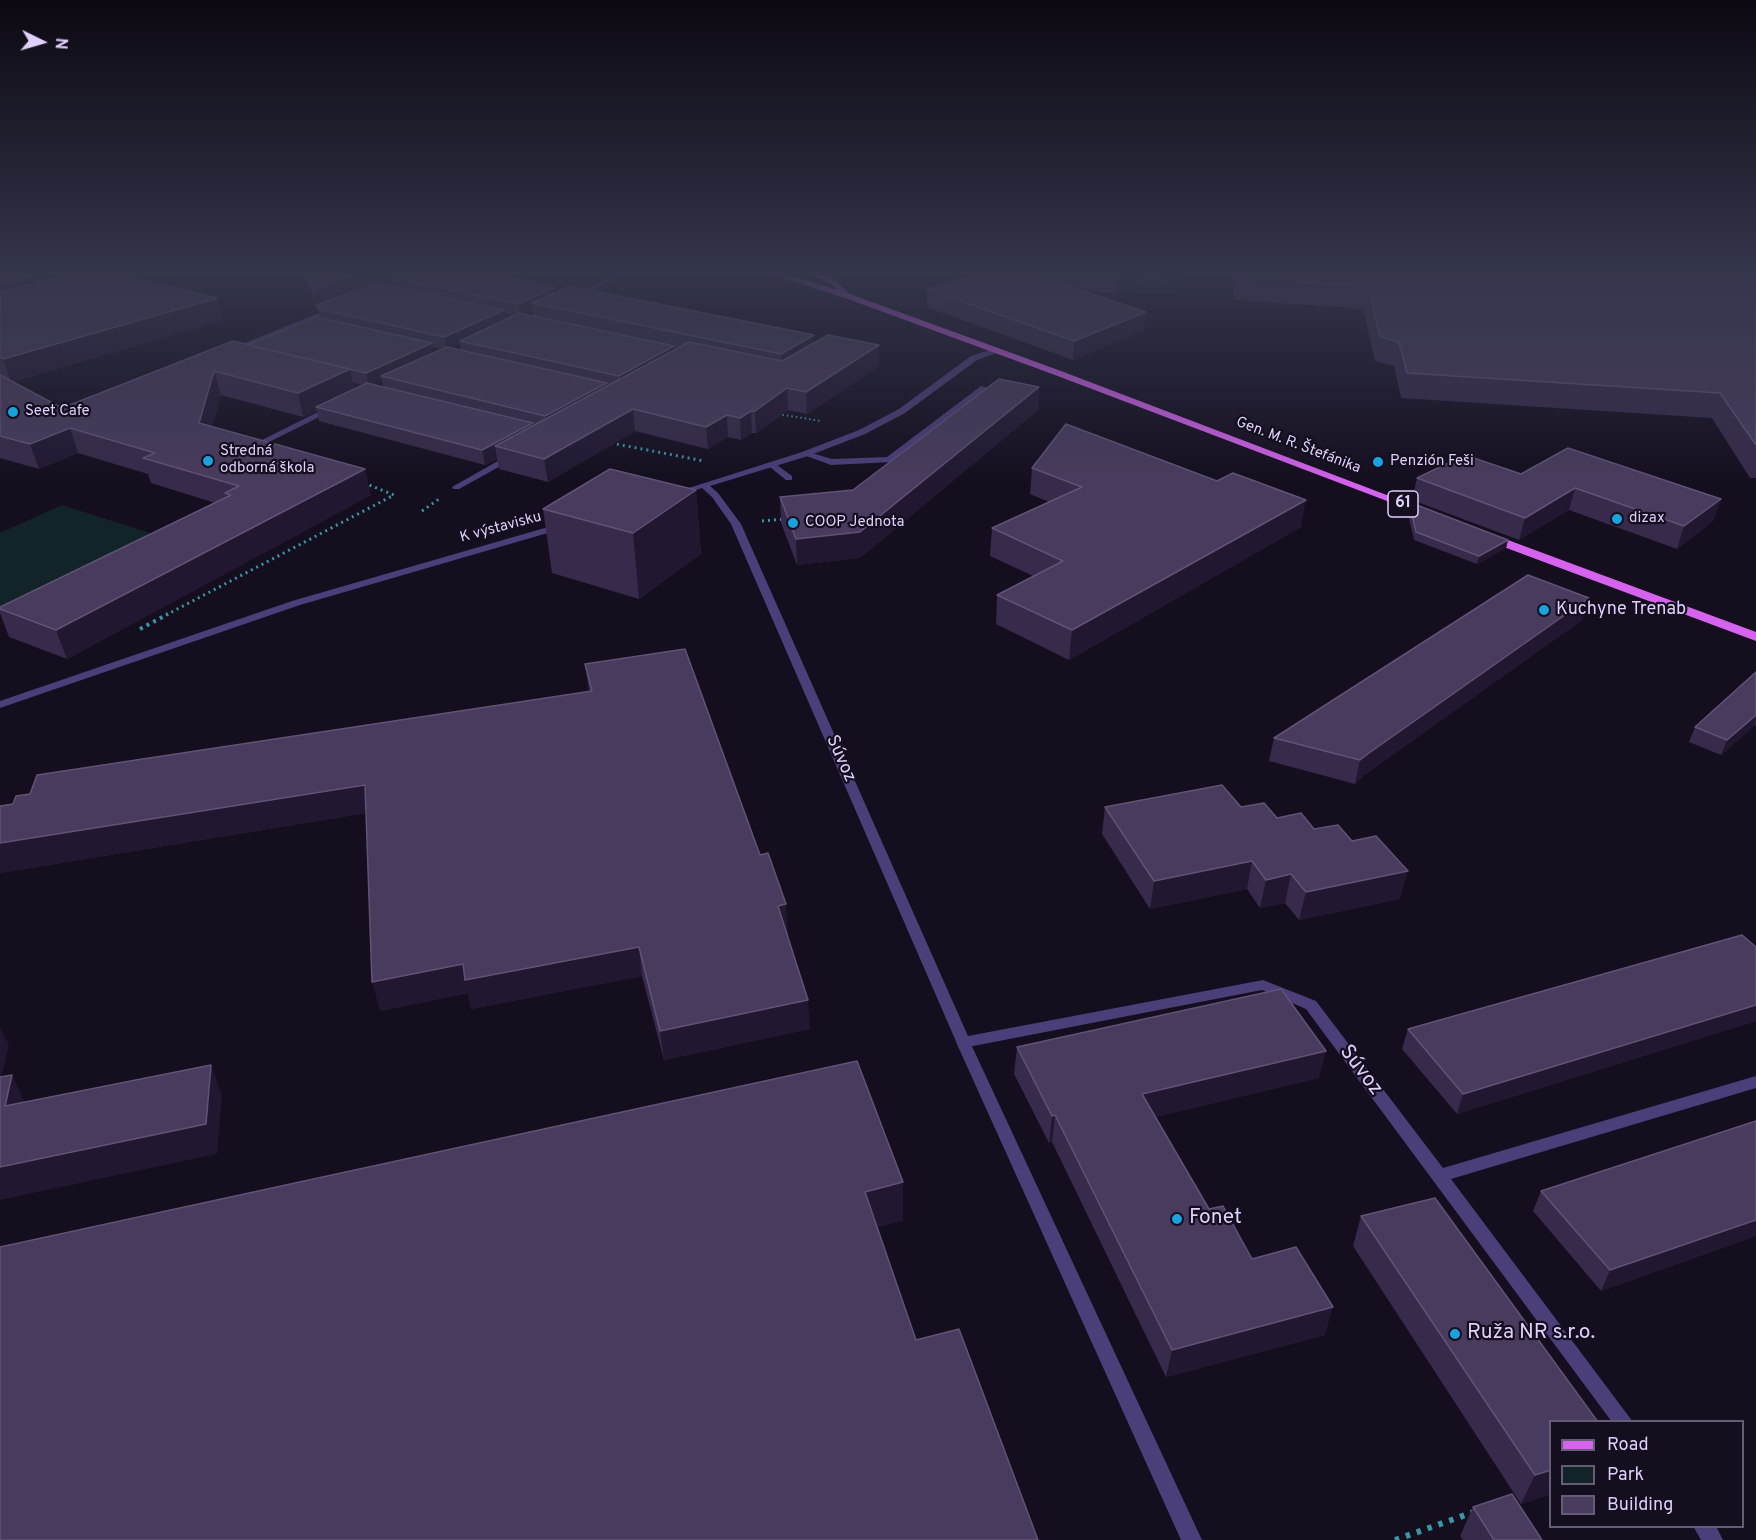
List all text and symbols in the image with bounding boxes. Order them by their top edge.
north arrow [12,12,72,72]
text: N [49,37,70,50]
place label: Seet Cafe [25,403,89,421]
marker: Seet Cafe [6,405,20,419]
street label: Gen. M. R. Štefánika [1233,414,1363,478]
place label: Stredná odborná škola [220,443,314,478]
place label: Penzión Feši [1390,453,1474,471]
marker: Stredná odborná škola [201,454,215,468]
marker: Penzión Feši [1371,455,1385,469]
road number: 61 [1388,491,1418,517]
street label: K výstavisku [458,508,544,548]
place label: dizax [1629,510,1665,528]
marker: dizax [1610,512,1624,526]
place label: COOP Jednota [805,514,905,532]
marker: COOP Jednota [786,516,800,530]
place label: Kuchyne Trenab [1556,599,1686,621]
marker: Kuchyne Trenab [1537,603,1551,617]
street label: Súvoz [820,732,860,786]
street label: Súvoz [1333,1041,1387,1101]
place label: Fonet [1189,1206,1242,1232]
marker: Fonet [1170,1212,1184,1226]
place label: Ruža NR s.r.o. [1467,1321,1595,1347]
marker: Ruža NR s.r.o. [1448,1327,1462,1341]
legend [1549,1420,1744,1528]
text: Road [1607,1434,1649,1457]
text: Park [1607,1464,1644,1487]
text: Building [1607,1494,1673,1517]

